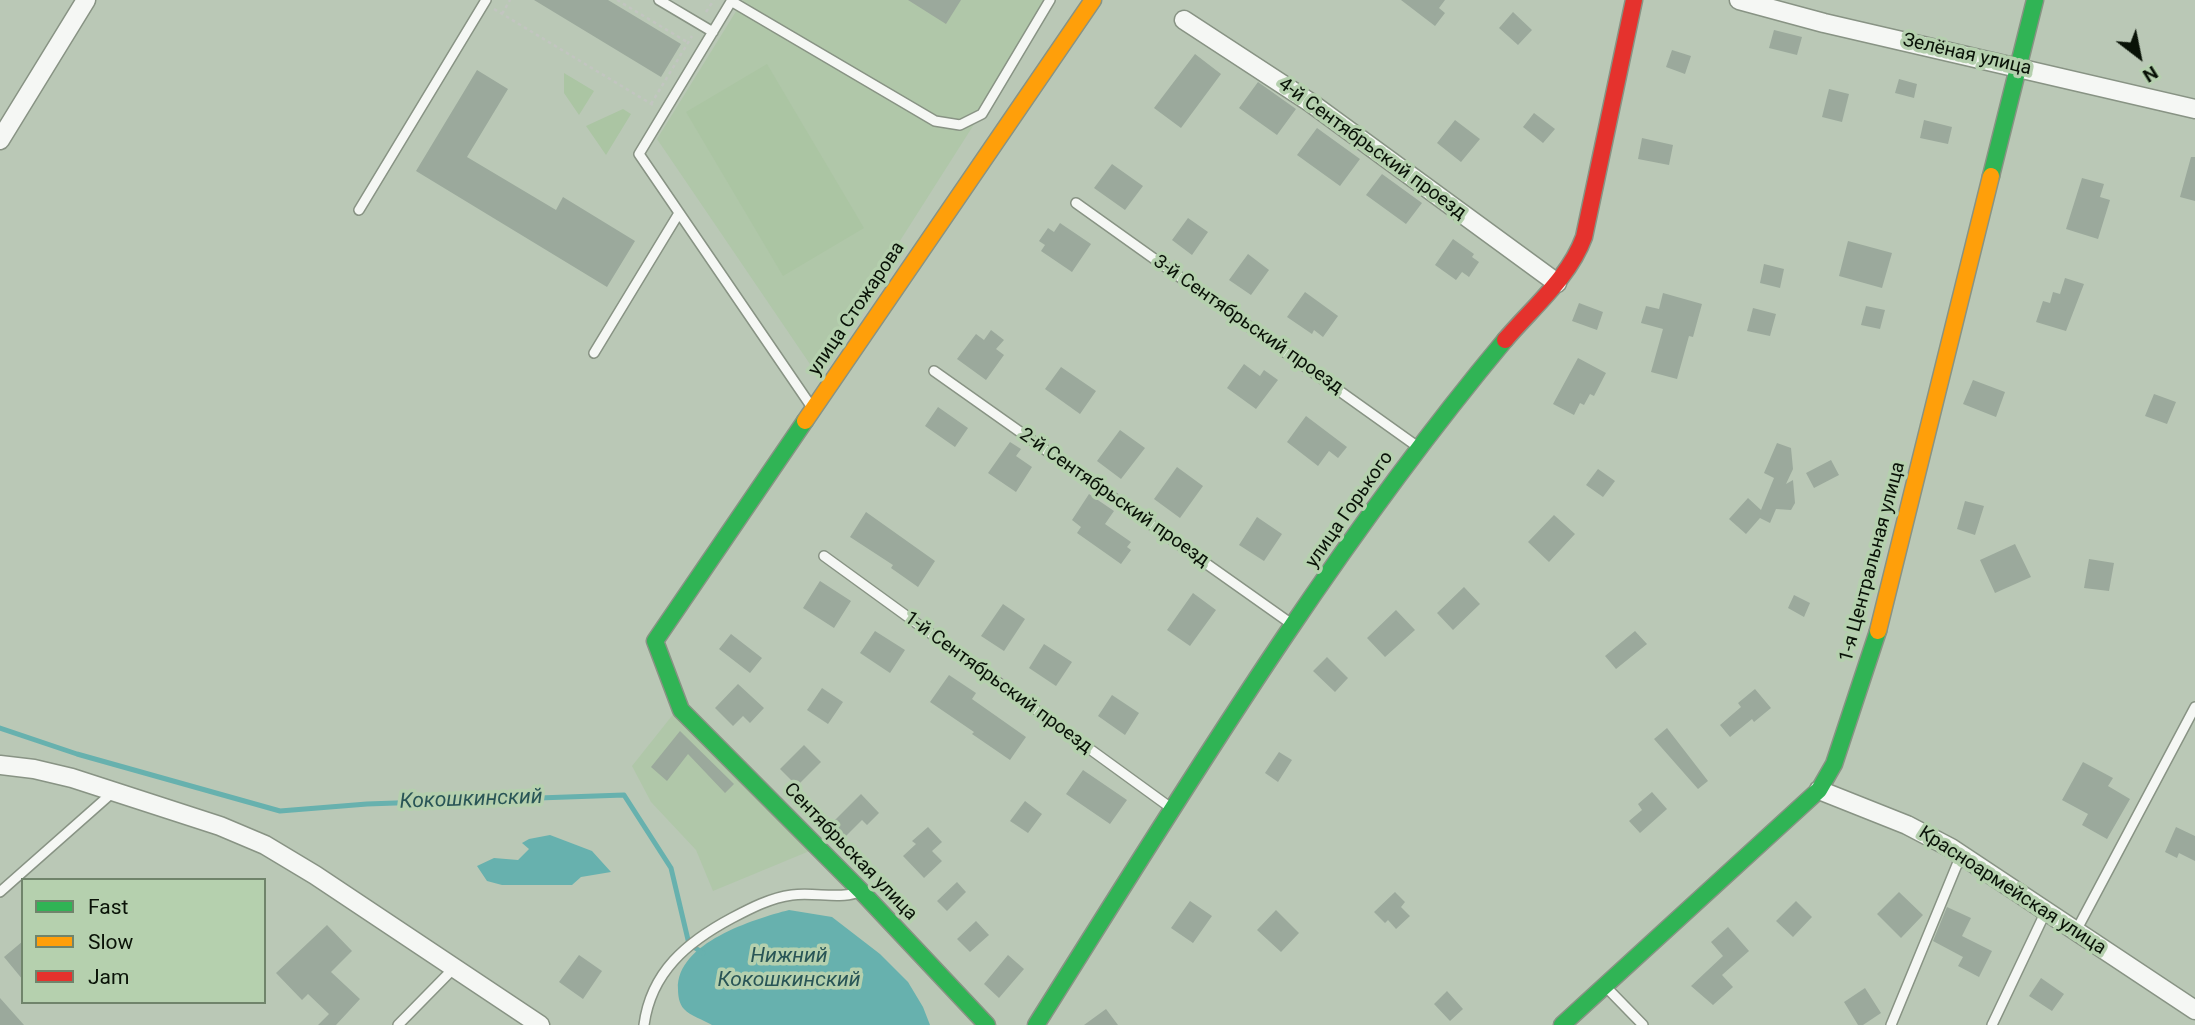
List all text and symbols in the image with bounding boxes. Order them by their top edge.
north arrow [2104,21,2174,91]
street label: Зелёная улица [1901,29,2033,81]
text: N [2139,61,2162,88]
street label: 4-й Сентябрьский проезд [1274,73,1470,225]
street label: улица Стожарова [804,238,910,380]
street label: 3-й Сентябрьский проезд [1149,251,1347,399]
street label: 2-й Сентябрьский проезд [1015,424,1213,572]
street label: улица Горького [1301,447,1399,573]
street label: 1-я Центральная улица [1835,460,1911,664]
street label: 1-й Сентябрьский проезд [900,607,1096,759]
street label: Сентябрьская улица [779,779,921,925]
water label: Кокошкинский [399,785,543,815]
street label: Красноармейская улица [1914,822,2110,960]
legend [21,878,266,1004]
text: Fast [88,895,128,919]
text: Slow [88,930,133,954]
water label: Нижний Кокошкинский [717,944,861,994]
text: Jam [88,965,129,989]

